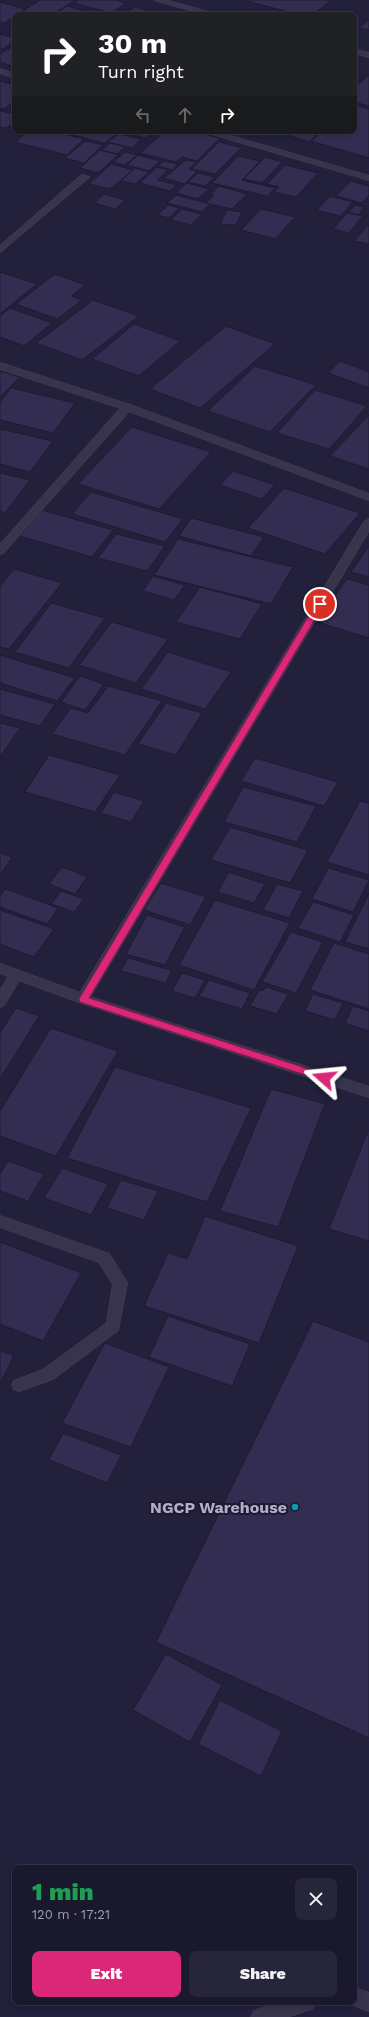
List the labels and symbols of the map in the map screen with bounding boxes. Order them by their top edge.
pin [303,587,337,621]
position arrow [303,1057,345,1099]
place label: NGCP Warehouse [150,1498,287,1517]
marker: NGCP Warehouse [290,1502,300,1512]

